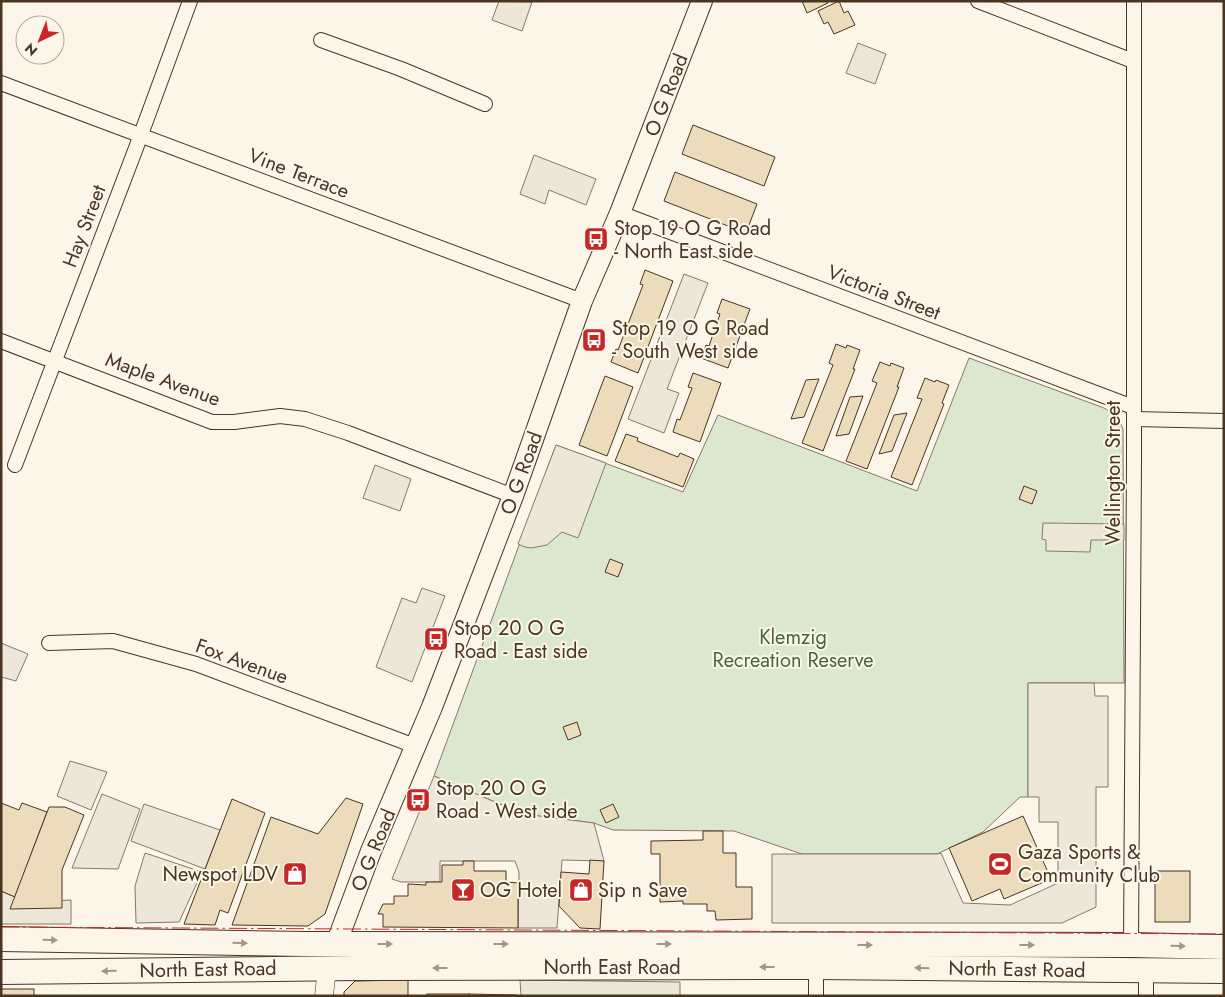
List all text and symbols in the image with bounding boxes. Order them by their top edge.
north arrow [15,15,65,65]
text: N [20,38,42,61]
street label: O G Road [637,50,695,141]
street label: Vine Terrace [244,141,353,206]
street label: Hay Street [55,180,114,272]
place label: Stop 19 O G Road - North East side [614,214,771,266]
bus stop icon: Stop 19 O G Road - North East side [583,226,609,252]
street label: Victoria Street [823,258,945,327]
place label: Stop 19 O G Road - South West side [612,314,769,366]
bus stop icon: Stop 19 O G Road - South West side [581,327,607,353]
street label: Maple Avenue [101,345,224,414]
street label: Wellington Street [1099,400,1128,545]
street label: O G Road [493,428,550,519]
place label: Stop 20 O G Road - East side [454,614,588,666]
park label: Klemzig Recreation Reserve [712,623,874,675]
bus stop icon: Stop 20 O G Road - East side [423,626,449,652]
street label: Fox Avenue [191,631,292,692]
place label: Stop 20 O G Road - West side [436,774,578,826]
bus stop icon: Stop 20 O G Road - West side [405,787,431,813]
street label: O G Road [344,805,403,896]
place label: Gaza Sports & Community Club [1018,838,1160,890]
sports icon: Gaza Sports & Community Club [987,851,1013,877]
place label: Newspot LDV [163,860,279,889]
shop icon: Newspot LDV [282,861,308,887]
place label: OG Hotel [480,876,562,905]
place label: Sip n Save [598,876,687,905]
bar icon: OG Hotel [450,877,476,903]
shop icon: Sip n Save [568,877,594,903]
one-way arrow [42,936,58,944]
one-way arrow [232,939,248,947]
one-way arrow [377,940,393,948]
one-way arrow [494,940,510,948]
one-way arrow [656,940,672,948]
one-way arrow [857,941,873,949]
one-way arrow [1020,941,1036,949]
one-way arrow [1170,942,1186,950]
street label: North East Road [543,953,681,982]
street label: North East Road [139,954,277,985]
street label: North East Road [948,954,1086,985]
one-way arrow [759,963,775,971]
one-way arrow [431,964,447,972]
one-way arrow [914,964,930,972]
one-way arrow [101,967,117,975]

